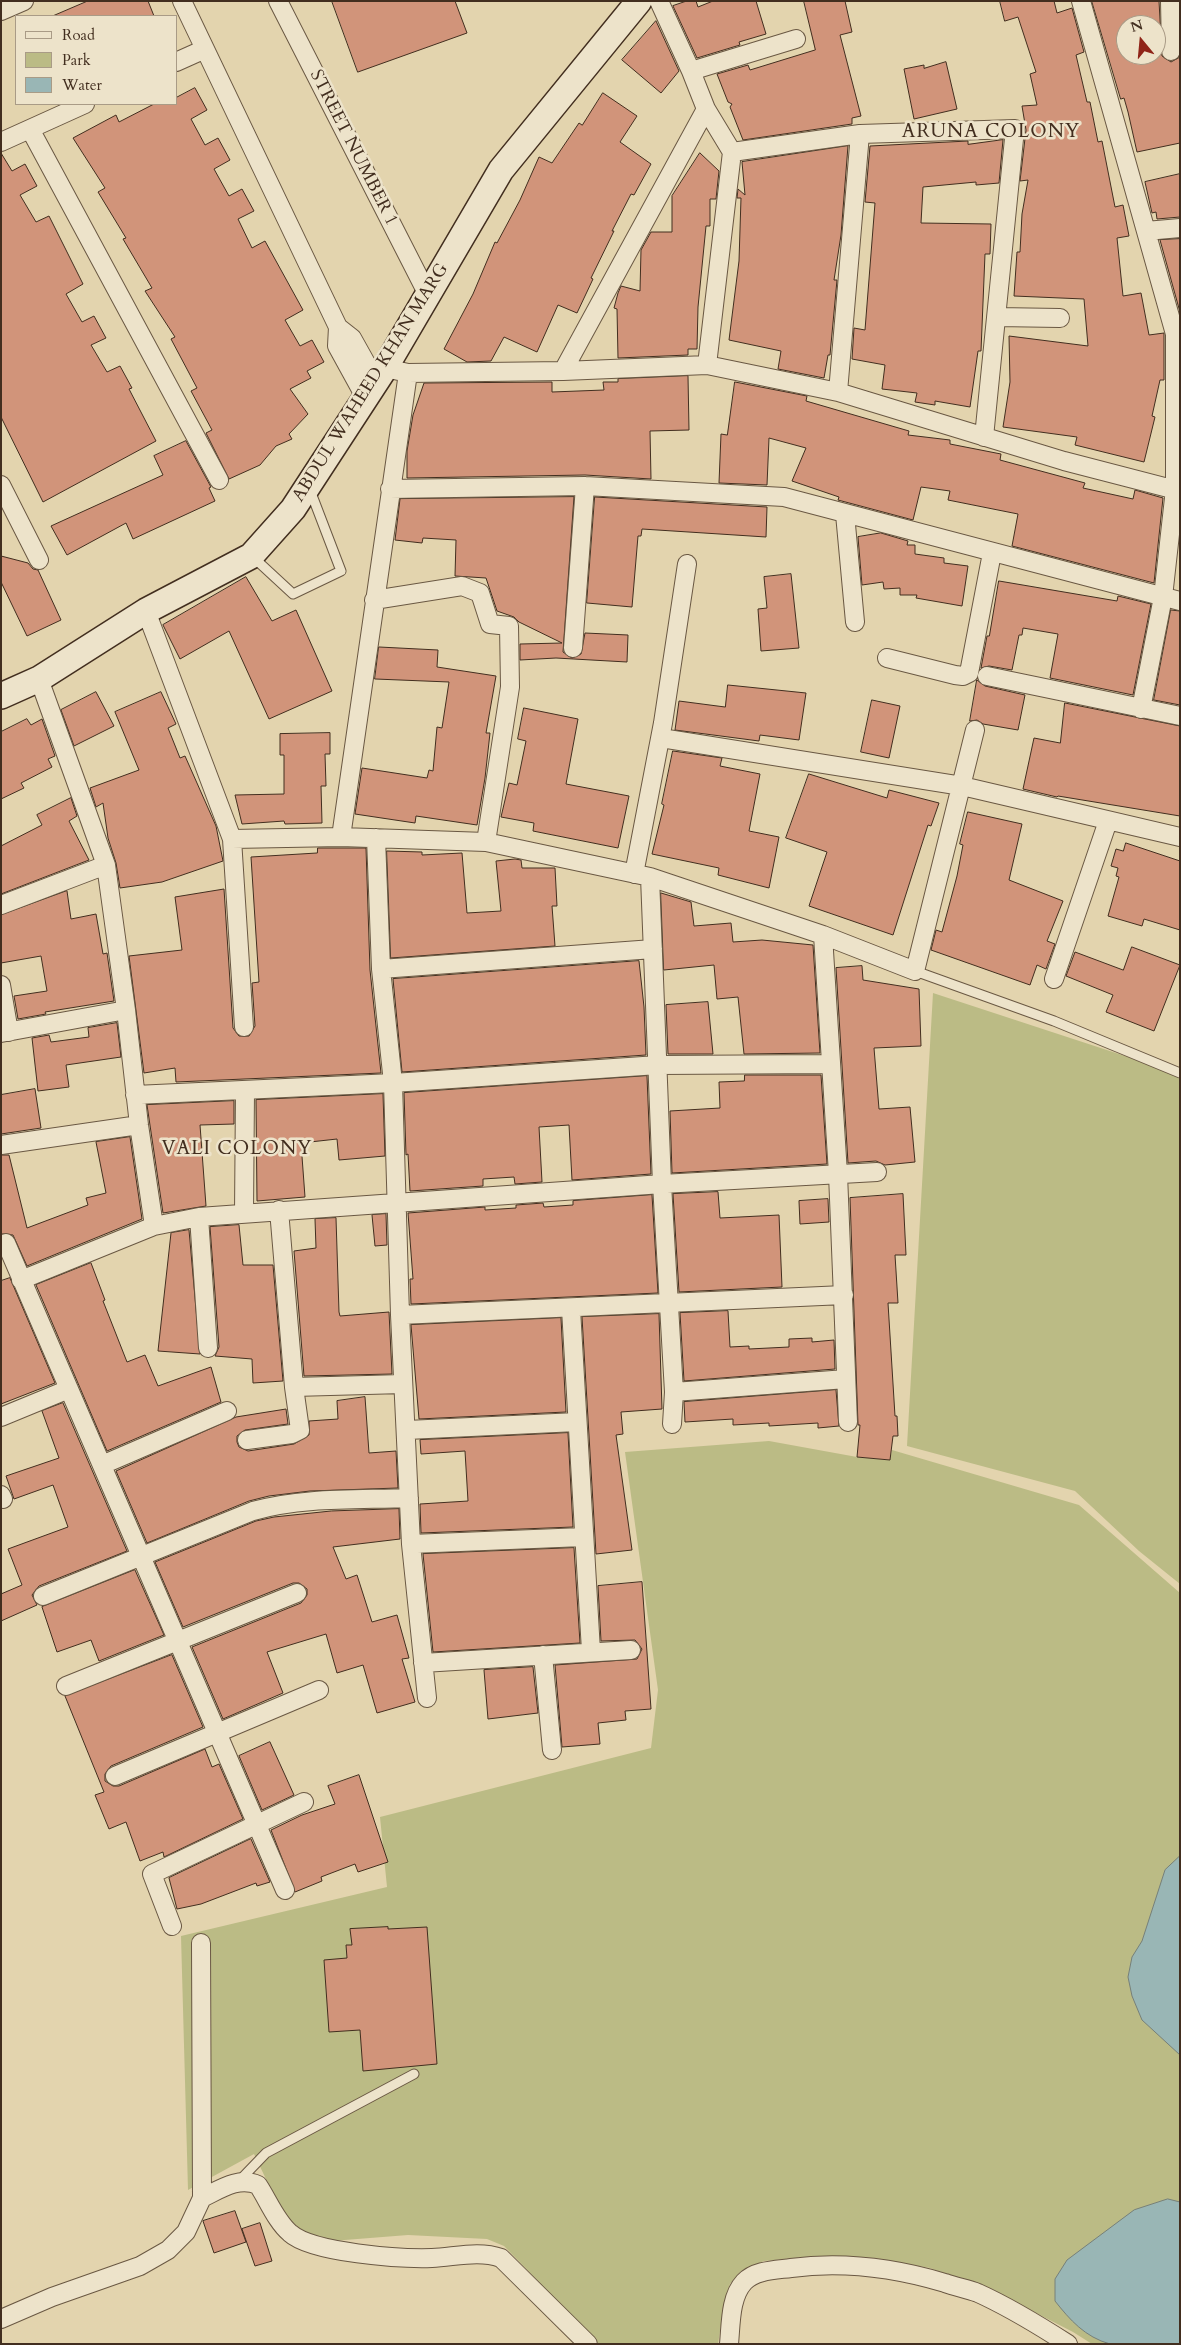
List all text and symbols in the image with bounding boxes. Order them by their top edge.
legend [15,15,178,105]
north arrow [1116,15,1166,65]
text: N [1128,15,1145,37]
text: Road [62,25,95,45]
text: Park [62,50,91,70]
street label: STREET NUMBER 1 [304,67,402,229]
text: Water [62,75,102,95]
district label: ARUNA COLONY [900,122,1082,144]
street label: ABDUL WAHEED KHAN MARG [288,260,454,506]
district label: VALI COLONY [160,1139,314,1161]

